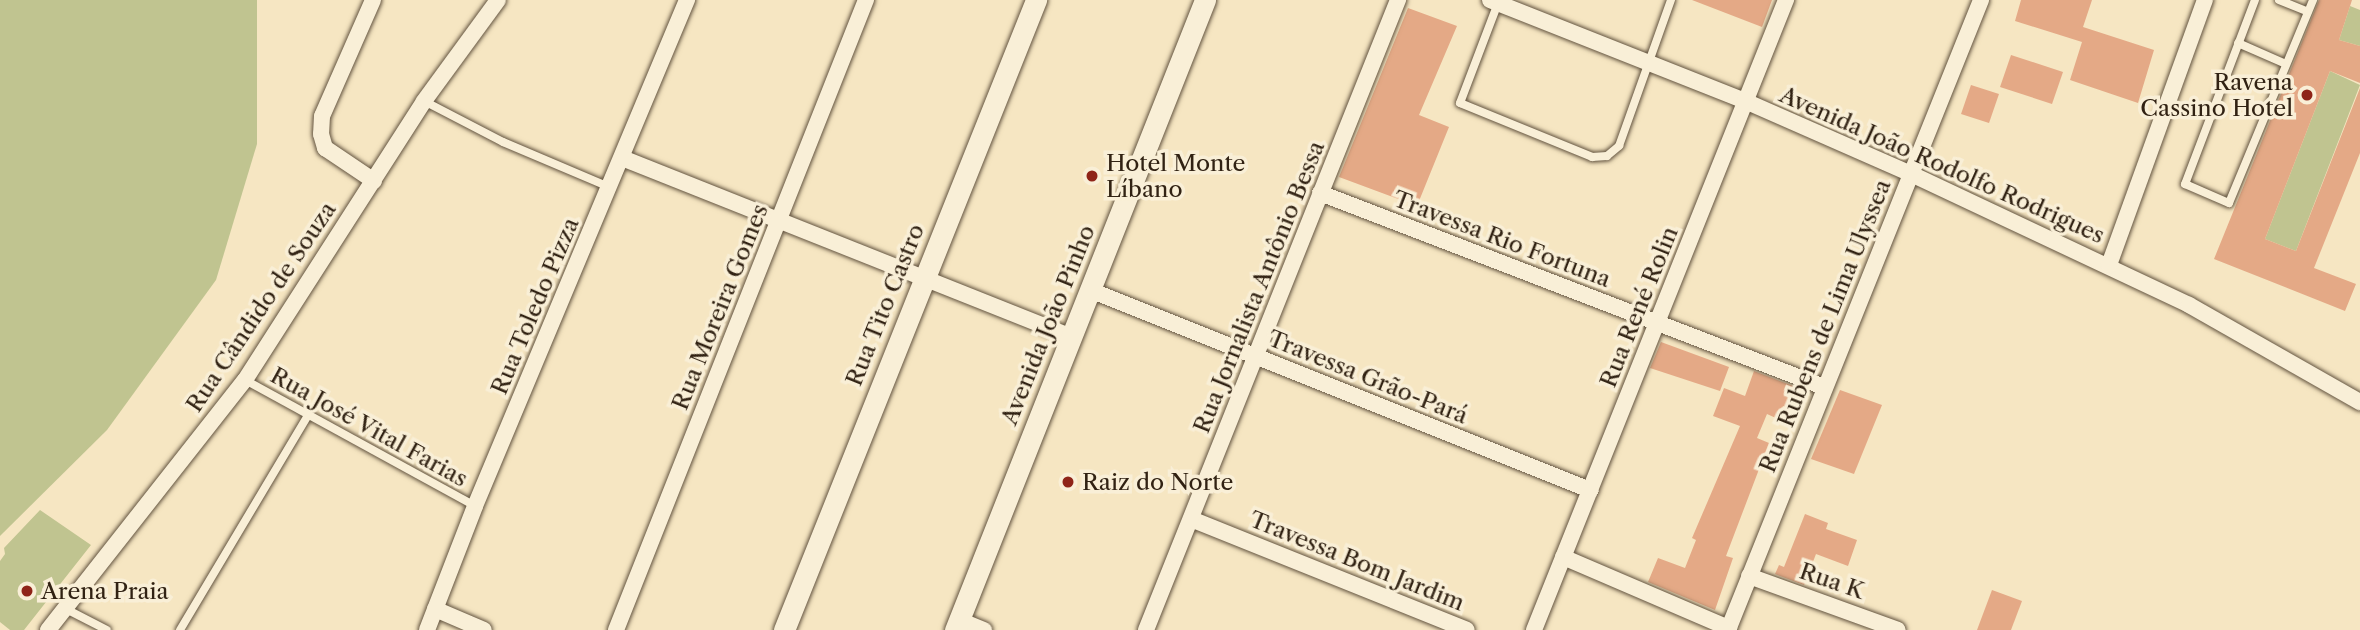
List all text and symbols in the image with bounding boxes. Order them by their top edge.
place label: Ravena Cassino Hotel [2140,68,2293,122]
street label: Avenida João Rodolfo Rodrigues [1775,81,2109,249]
marker: Ravena Cassino Hotel [2299,87,2315,103]
street label: Rua Jornalista Antônio Bessa [1187,136,1331,438]
place label: Hotel Monte Líbano [1106,149,1245,203]
marker: Hotel Monte Líbano [1084,168,1100,184]
street label: Rua Rubens de Lima Ulyssea [1753,175,1897,477]
street label: Travessa Rio Fortuna [1389,185,1615,293]
street label: Rua Cândido de Souza [180,197,342,417]
street label: Rua Moreira Gomes [666,200,774,414]
street label: Rua Toledo Pizza [485,213,585,399]
street label: Rua Tito Castro [840,220,930,390]
street label: Avenida João Pinho [995,221,1101,429]
street label: Rua René Rolin [1594,222,1684,392]
street label: Travessa Grão-Pará [1264,324,1472,430]
street label: Rua José Vital Farias [265,361,473,493]
place label: Raiz do Norte [1082,468,1233,496]
marker: Raiz do Norte [1060,474,1076,490]
street label: Travessa Bom Jardim [1245,505,1469,617]
street label: Rua K [1796,557,1868,605]
place label: Arena Praia [41,577,169,605]
marker: Arena Praia [19,583,35,599]

